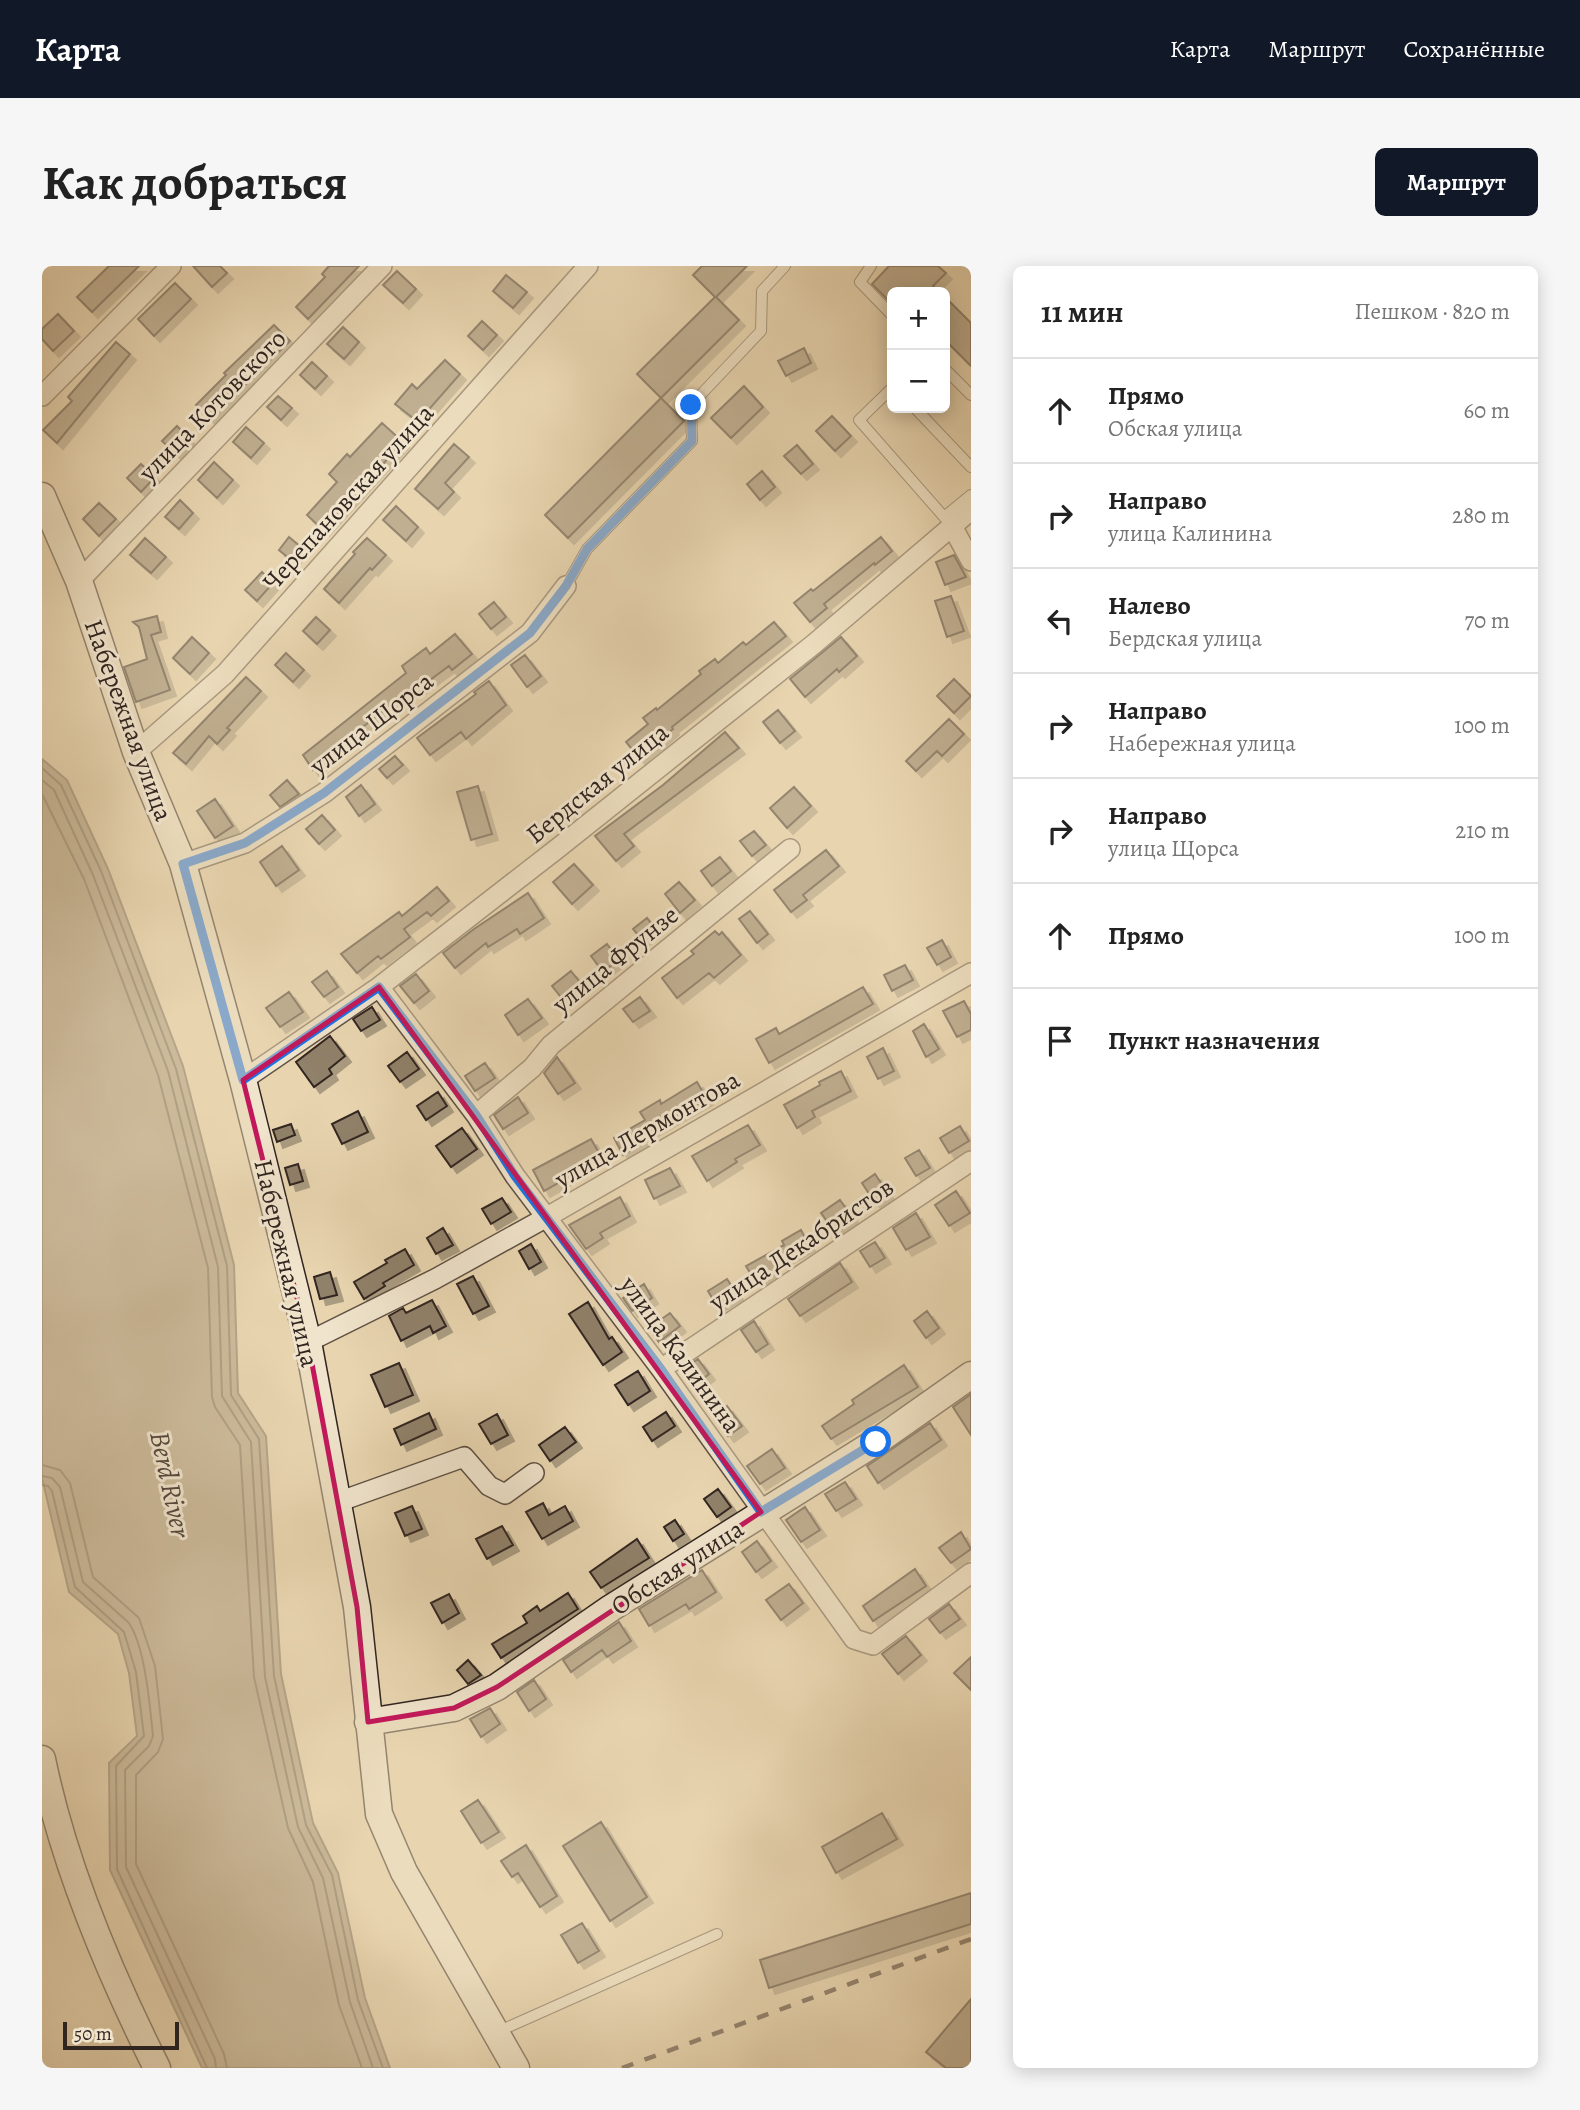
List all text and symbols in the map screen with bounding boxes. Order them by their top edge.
text: Карта [35,27,121,72]
text: Карта [1170,33,1230,65]
text: Маршрут [1268,33,1366,65]
text: Сохранённые [1404,33,1545,65]
button: Маршрут [1375,148,1538,216]
text: Как добраться [42,149,348,216]
map controls [887,287,950,413]
button: + [887,287,950,350]
text: 11 мин [1041,292,1123,332]
text: Пешком · 820 m [1355,296,1510,327]
street label: улица Котовского [130,322,294,490]
button: − [887,350,950,413]
text: Прямо [1108,378,1184,413]
route end [675,389,706,420]
icon: ahead [1041,392,1079,430]
text: 60 m [1463,395,1510,426]
street label: Черепановская улица [255,396,442,598]
text: Обская улица [1108,413,1242,444]
text: Направо [1108,483,1207,518]
icon: right [1041,497,1079,535]
text: 280 m [1452,500,1510,531]
text: улица Калинина [1108,518,1272,549]
text: Налево [1108,588,1191,623]
icon: left [1041,602,1079,640]
text: 70 m [1464,605,1510,636]
street label: Набережная улица [76,614,181,826]
text: Бердская улица [1108,623,1262,654]
street label: улица Щорса [301,664,440,783]
text: Направо [1108,693,1207,728]
icon: right [1041,707,1079,745]
text: 100 m [1454,710,1510,741]
street label: Бердская улица [519,715,676,852]
text: Набережная улица [1108,728,1296,759]
text: Направо [1108,798,1207,833]
icon: right [1041,812,1079,850]
text: 210 m [1455,815,1510,846]
text: улица Щорса [1108,833,1239,864]
street label: улица Фрунзе [544,898,686,1022]
icon: ahead [1041,917,1079,955]
text: Прямо [1108,918,1184,953]
text: 100 m [1454,920,1510,951]
icon: arrive [1041,1022,1079,1060]
text: Пункт назначения [1108,1023,1320,1058]
street label: улица Лермонтова [547,1062,746,1197]
street label: Набережная улица [246,1156,327,1371]
street label: улица Декабристов [701,1170,901,1320]
street label: улица Калинина [611,1268,749,1440]
route start [860,1426,891,1457]
water label: Berd River [140,1428,200,1542]
street label: Обская улица [604,1511,751,1623]
scale bar [63,2019,178,2051]
text: 50 m [74,2021,112,2047]

